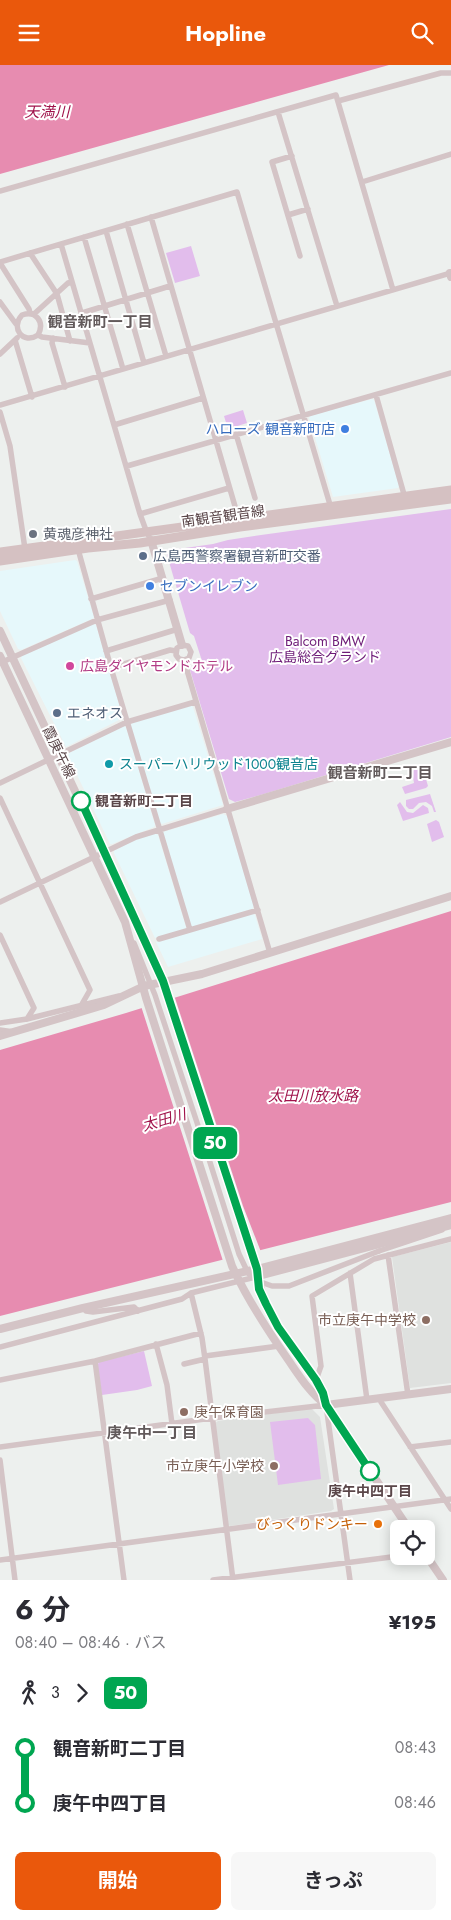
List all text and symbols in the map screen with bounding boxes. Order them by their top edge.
text: Hopline [185,17,266,49]
icon: menu [15,19,43,47]
icon: search [408,19,436,47]
water label: 天満川 [24,101,71,123]
district label: 観音新町一丁目 [47,311,153,333]
place label: ハローズ 観音新町店 [206,419,335,439]
marker: ハローズ 観音新町店 [339,423,351,435]
street label: 南観音観音線 [180,500,266,532]
place label: 黄魂彦神社 [43,524,113,544]
marker: 黄魂彦神社 [27,528,39,540]
place label: 広島西警察署観音新町交番 [153,546,321,566]
marker: 広島西警察署観音新町交番 [137,550,149,562]
place label: セブンイレブン [160,576,258,596]
marker: セブンイレブン [144,580,156,592]
park label: Balcom BMW 広島総合グランド [269,631,381,667]
place label: 広島ダイヤモンドホテル [80,656,234,676]
marker: 広島ダイヤモンドホテル [64,660,76,672]
place label: エネオス [67,703,123,723]
marker: エネオス [51,707,63,719]
street label: 霞庚午線 [38,722,80,782]
place label: スーパーハリウッド1000観音店 [119,754,318,774]
marker: スーパーハリウッド1000観音店 [103,758,115,770]
district label: 観音新町二丁目 [327,762,433,784]
marker: 観音新町二丁目 [71,791,91,811]
place label: 観音新町二丁目 [95,791,193,811]
water label: 太田川放水路 [268,1085,360,1107]
water label: 太田川 [139,1103,191,1137]
line badge: 50 [192,1127,238,1159]
text: 50 [203,1130,227,1156]
place label: 市立庚午中学校 [318,1310,416,1330]
marker: 市立庚午中学校 [420,1314,432,1326]
place label: 庚午保育園 [194,1402,264,1422]
marker: 庚午保育園 [178,1406,190,1418]
district label: 庚午中一丁目 [107,1422,197,1444]
place label: 市立庚午小学校 [166,1456,264,1476]
marker: 市立庚午小学校 [268,1460,280,1472]
marker: 庚午中四丁目 [360,1461,380,1481]
place label: 庚午中四丁目 [328,1481,412,1501]
place label: びっくりドンキー [256,1514,368,1534]
marker: びっくりドンキー [372,1518,384,1530]
map controls [390,1520,435,1565]
button: locate [390,1520,435,1565]
text: 6 分 [15,1589,70,1630]
text: ¥195 [389,1609,436,1636]
text: 08:40 – 08:46 · バス [15,1631,167,1654]
icon: walk [15,1679,43,1707]
icon: forward [68,1679,96,1707]
text: 50 [114,1680,137,1706]
text: 3 [51,1681,60,1704]
text: 観音新町二丁目 [53,1735,186,1762]
text: 08:43 [395,1736,436,1759]
text: 庚午中四丁目 [53,1790,167,1817]
text: 08:46 [394,1791,436,1814]
button: 開始 [15,1852,221,1910]
button: きっぷ [231,1852,436,1910]

